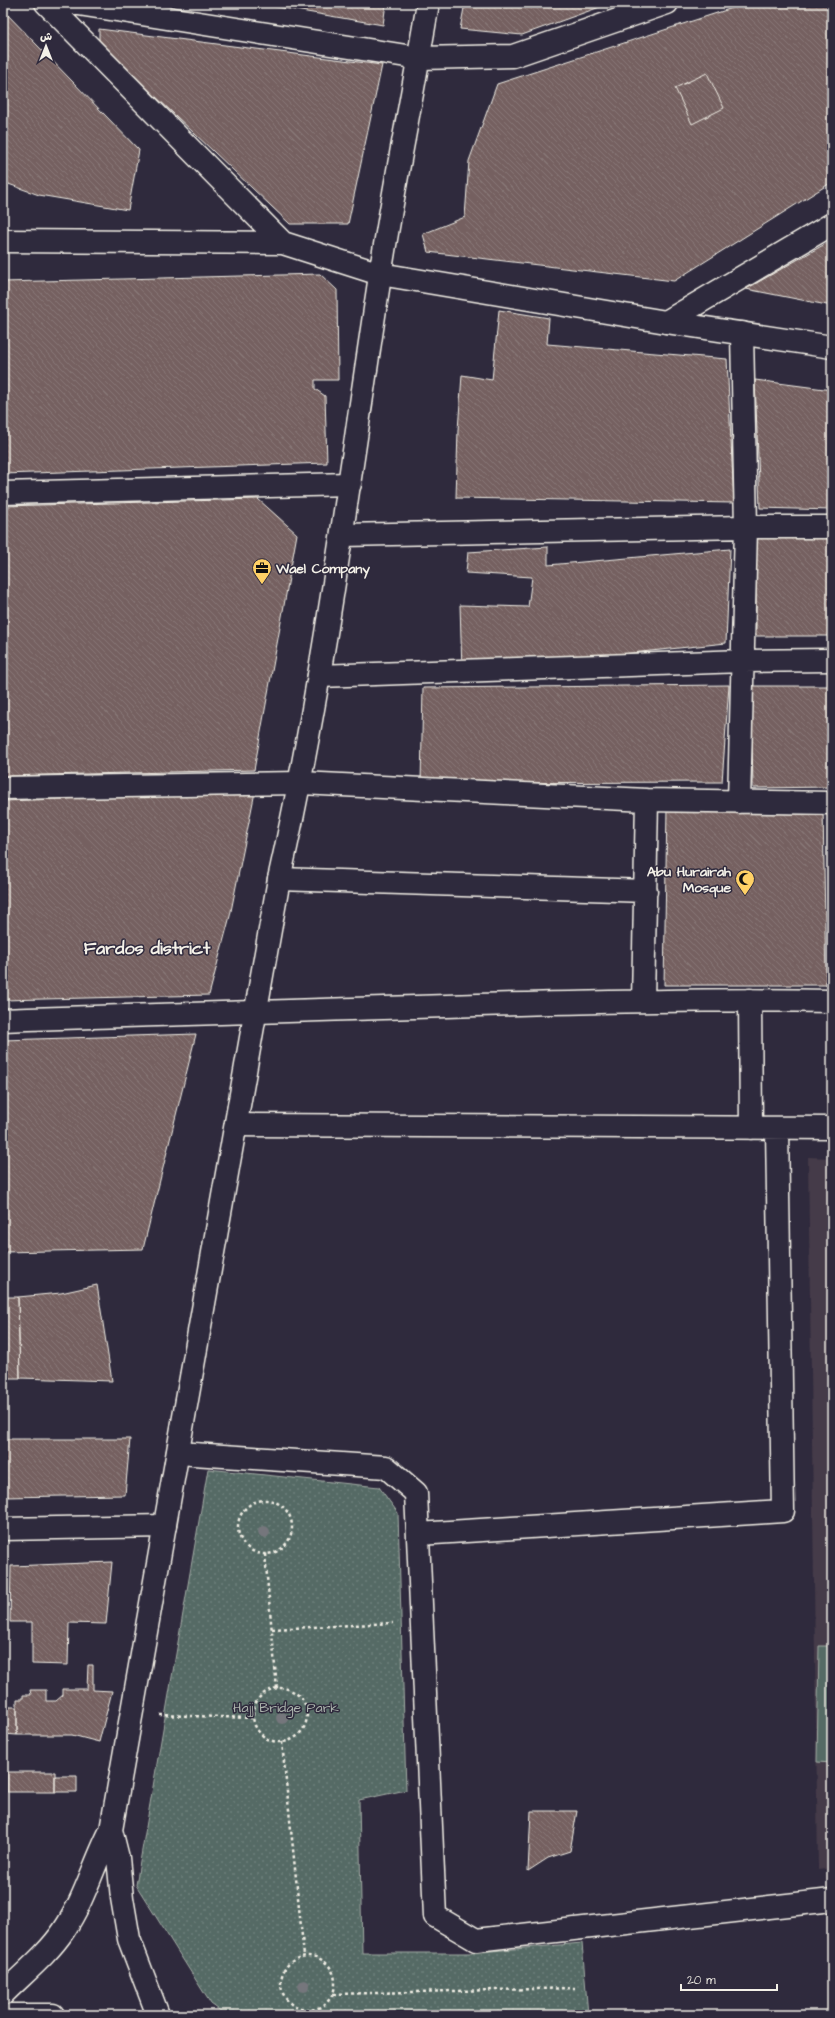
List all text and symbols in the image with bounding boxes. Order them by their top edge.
north arrow [26,26,66,66]
text: ش [40,29,52,44]
office icon: Wael Company [251,557,273,585]
place label: Wael Company [275,559,370,579]
place label: Abu Hurairah Mosque [647,862,732,898]
mosque icon: Abu Hurairah Mosque [734,868,756,896]
district label: Fardos district [84,936,211,961]
park label: Hajj Bridge Park [233,1698,339,1718]
scale bar [681,1966,777,1992]
text: 20 m [687,1972,716,1989]

